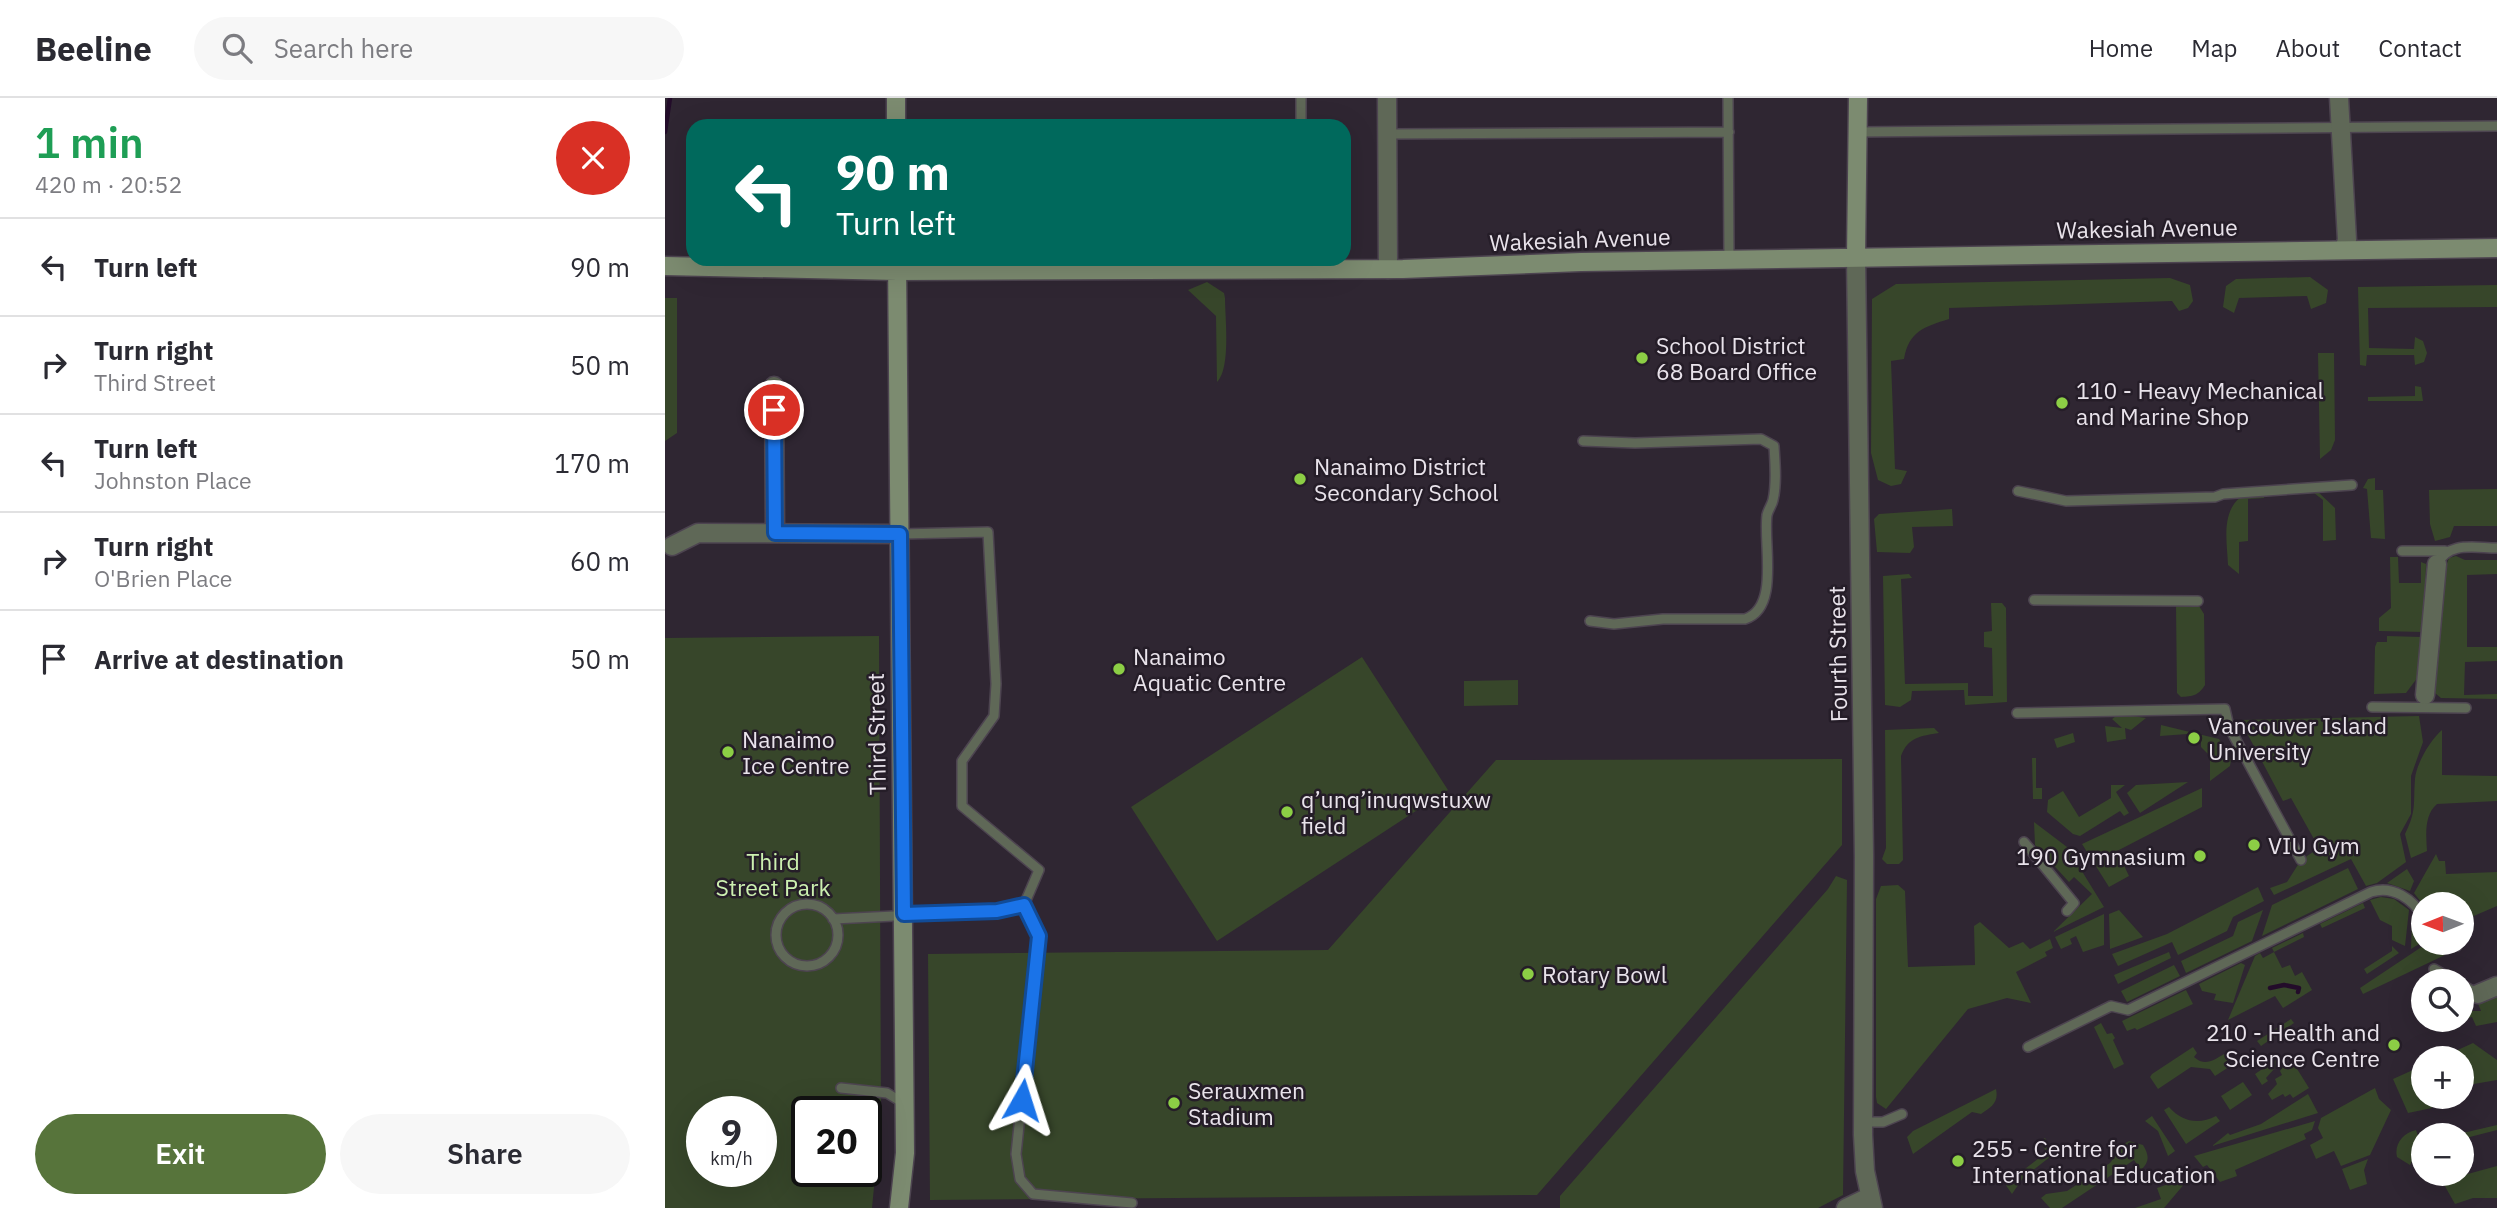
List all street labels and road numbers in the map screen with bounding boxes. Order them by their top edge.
street label: Wakesiah Avenue [2056,211,2238,245]
street label: Wakesiah Avenue [1489,221,1671,257]
street label: Fourth Street [1821,586,1853,722]
street label: Third Street [860,673,892,795]

